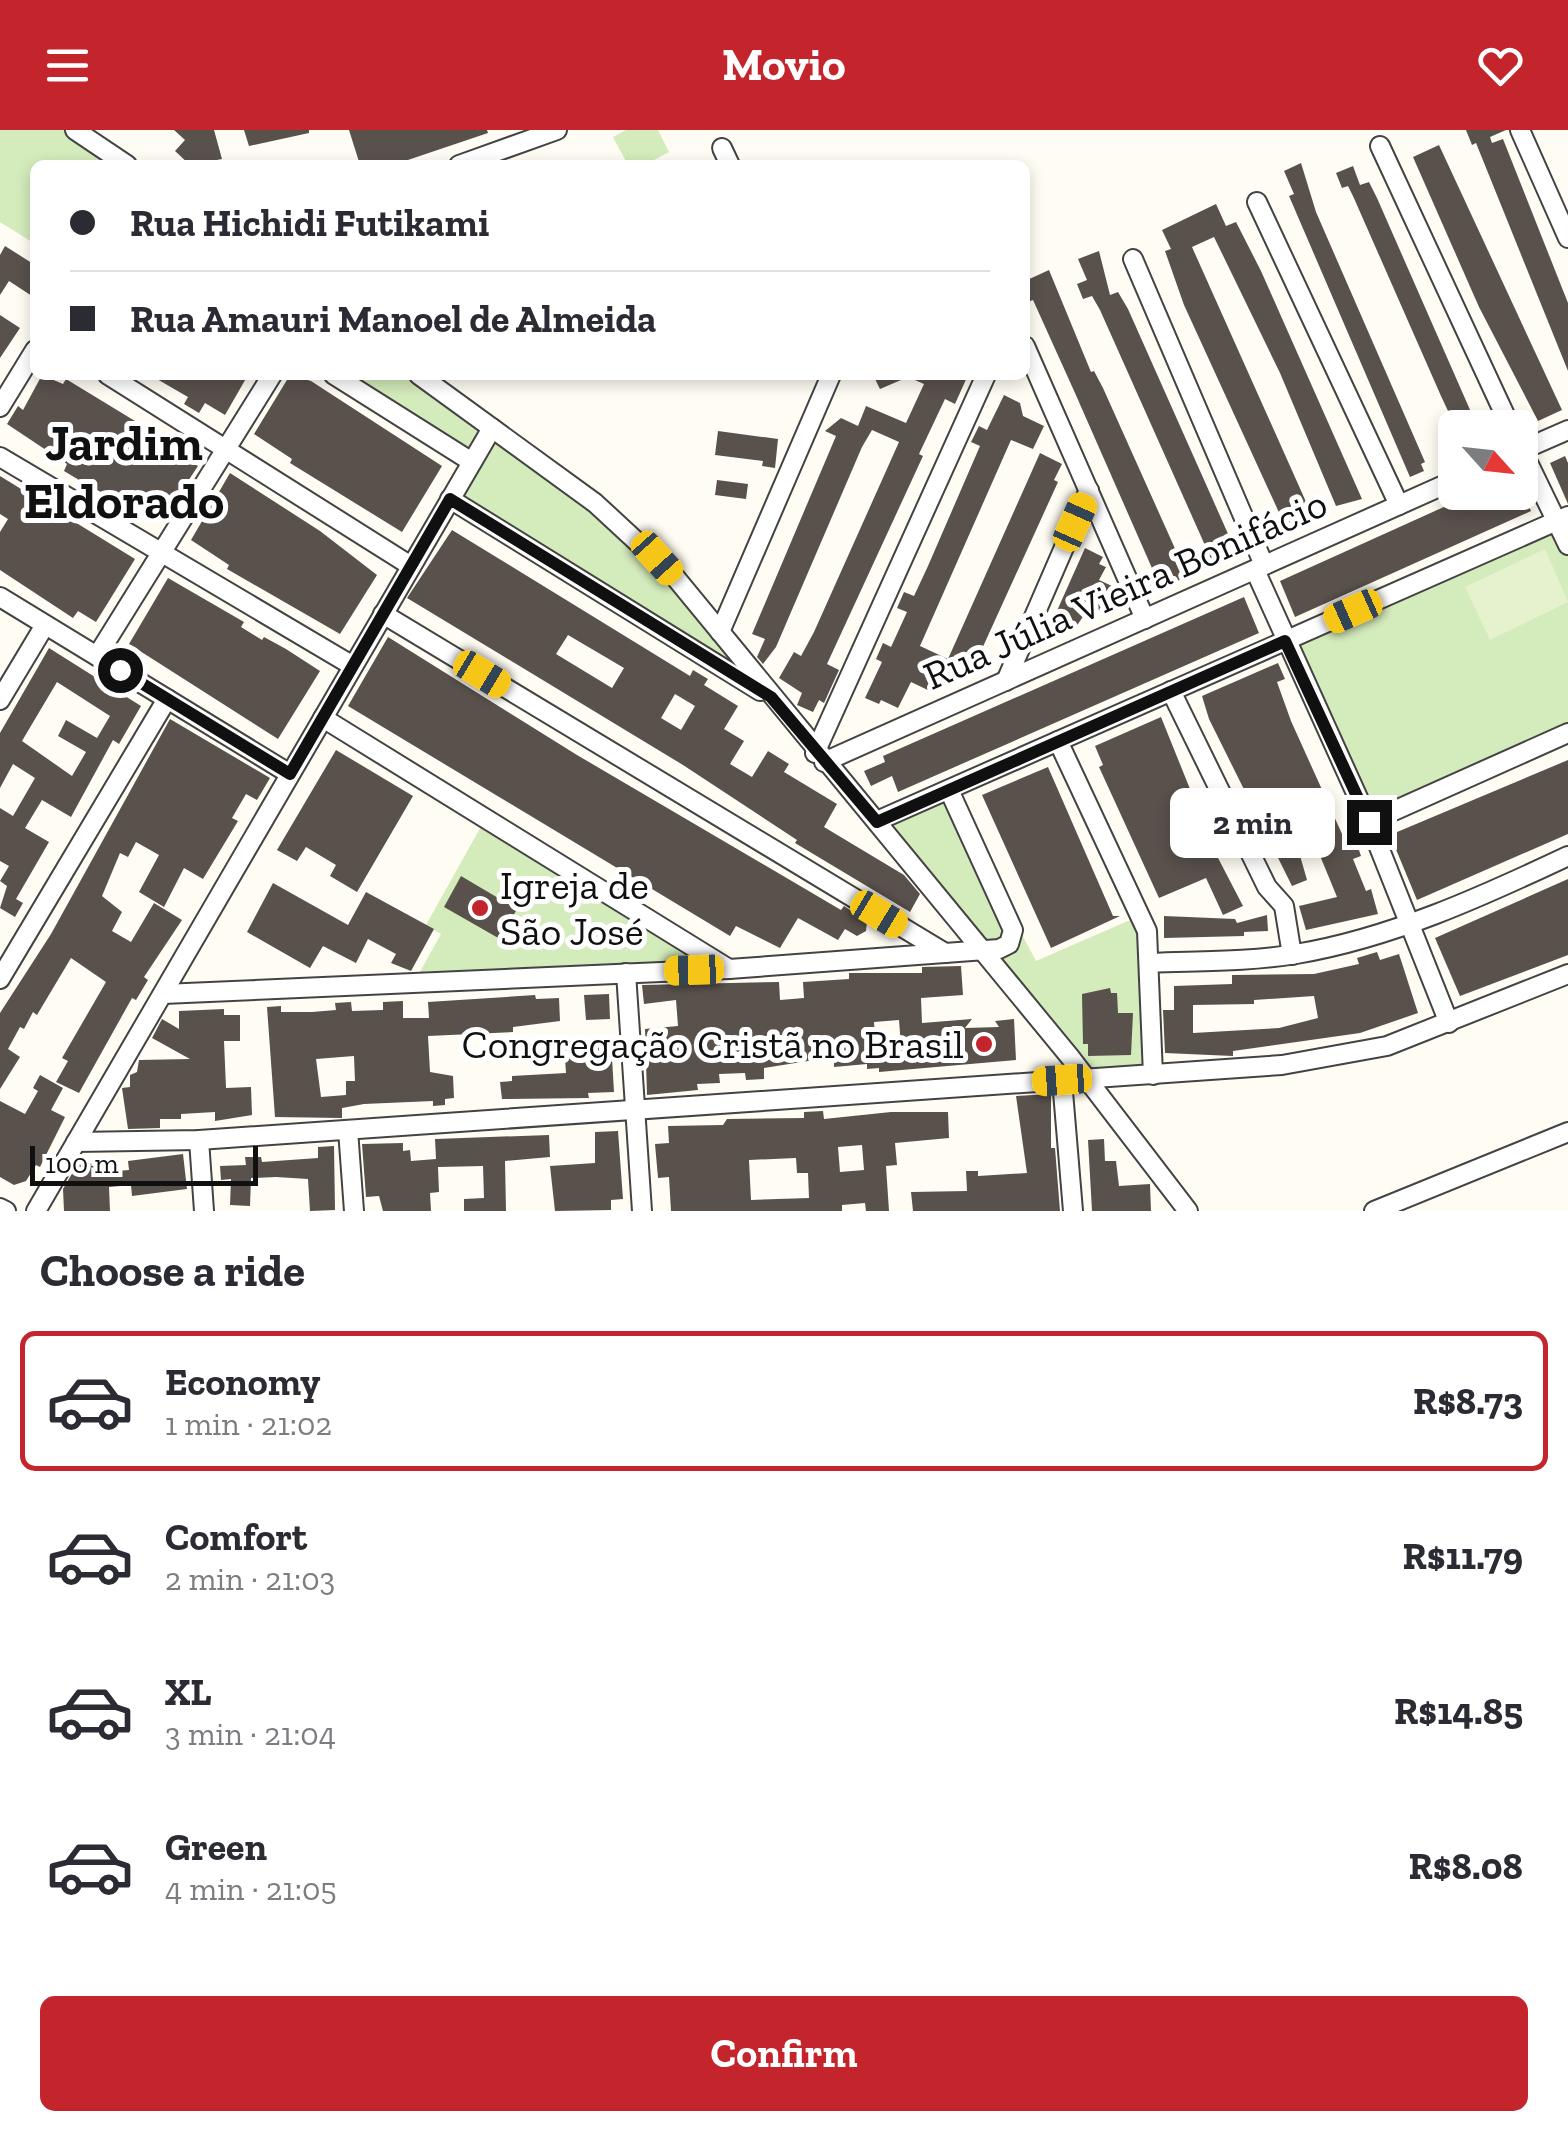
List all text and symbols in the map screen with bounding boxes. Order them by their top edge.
icon: menu [40,38,95,93]
text: Movio [722,38,846,92]
icon: heart [1473,38,1528,93]
text: Rua Hichidi Futikami [130,200,489,246]
text: Rua Amauri Manoel de Almeida [130,296,656,342]
north arrow [1438,410,1538,510]
map controls [1438,410,1538,510]
district label: Jardim Eldorado [24,413,224,531]
street label: Rua Júlia Vieira Bonifácio [916,478,1334,700]
car [1049,488,1101,556]
car [626,526,688,590]
car [1319,585,1387,637]
car [449,646,515,702]
route start [98,648,143,693]
callout: 2 min [1169,787,1334,857]
route end [1347,800,1392,845]
text: 2 min [1213,804,1292,842]
place label: Igreja de São José [500,861,649,955]
car [846,886,912,942]
marker: Igreja de São José [469,897,491,919]
car [663,954,725,986]
place label: Congregação Cristã no Brasil [462,1020,964,1068]
marker: Congregação Cristã no Brasil [973,1033,995,1055]
car [1031,1063,1093,1097]
scale bar [30,1141,258,1186]
text: 100 m [45,1147,119,1180]
text: Choose a ride [40,1244,305,1298]
icon: car [45,1356,135,1446]
text: Economy [165,1359,320,1405]
text: R$8.73 [1413,1378,1523,1424]
text: 1 min · 21:02 [165,1405,332,1443]
icon: car [45,1511,135,1601]
text: Comfort [165,1514,307,1560]
text: R$11.79 [1403,1533,1523,1579]
text: 2 min · 21:03 [165,1560,335,1598]
icon: car [45,1666,135,1756]
text: XL [165,1669,212,1715]
text: R$14.85 [1394,1688,1523,1734]
text: 3 min · 21:04 [165,1715,336,1753]
icon: car [45,1821,135,1911]
text: Green [165,1824,267,1870]
text: R$8.08 [1409,1843,1523,1889]
text: 4 min · 21:05 [165,1870,337,1908]
button: Confirm [40,1996,1528,2111]

